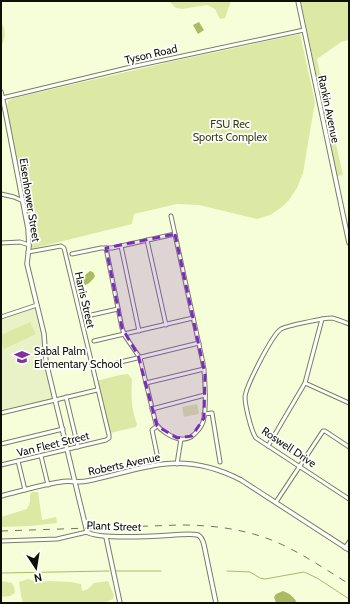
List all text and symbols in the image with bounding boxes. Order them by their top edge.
street label: Tyson Road [123,41,179,67]
street label: Rankin Avenue [315,74,343,144]
park label: FSU Rec Sports Complex [193,117,268,144]
street label: Eisenhower Street [16,157,44,243]
street label: Harris Street [72,270,98,330]
place label: Sabal Palm Elementary School [34,344,123,371]
school or university icon: Sabal Palm Elementary School [13,348,31,366]
street label: Roswell Drive [259,424,319,471]
street label: Van Fleet Street [15,428,91,460]
street label: Roberts Avenue [87,449,162,478]
street label: Plant Street [86,518,142,534]
north arrow [16,548,56,588]
text: N [33,570,43,585]

